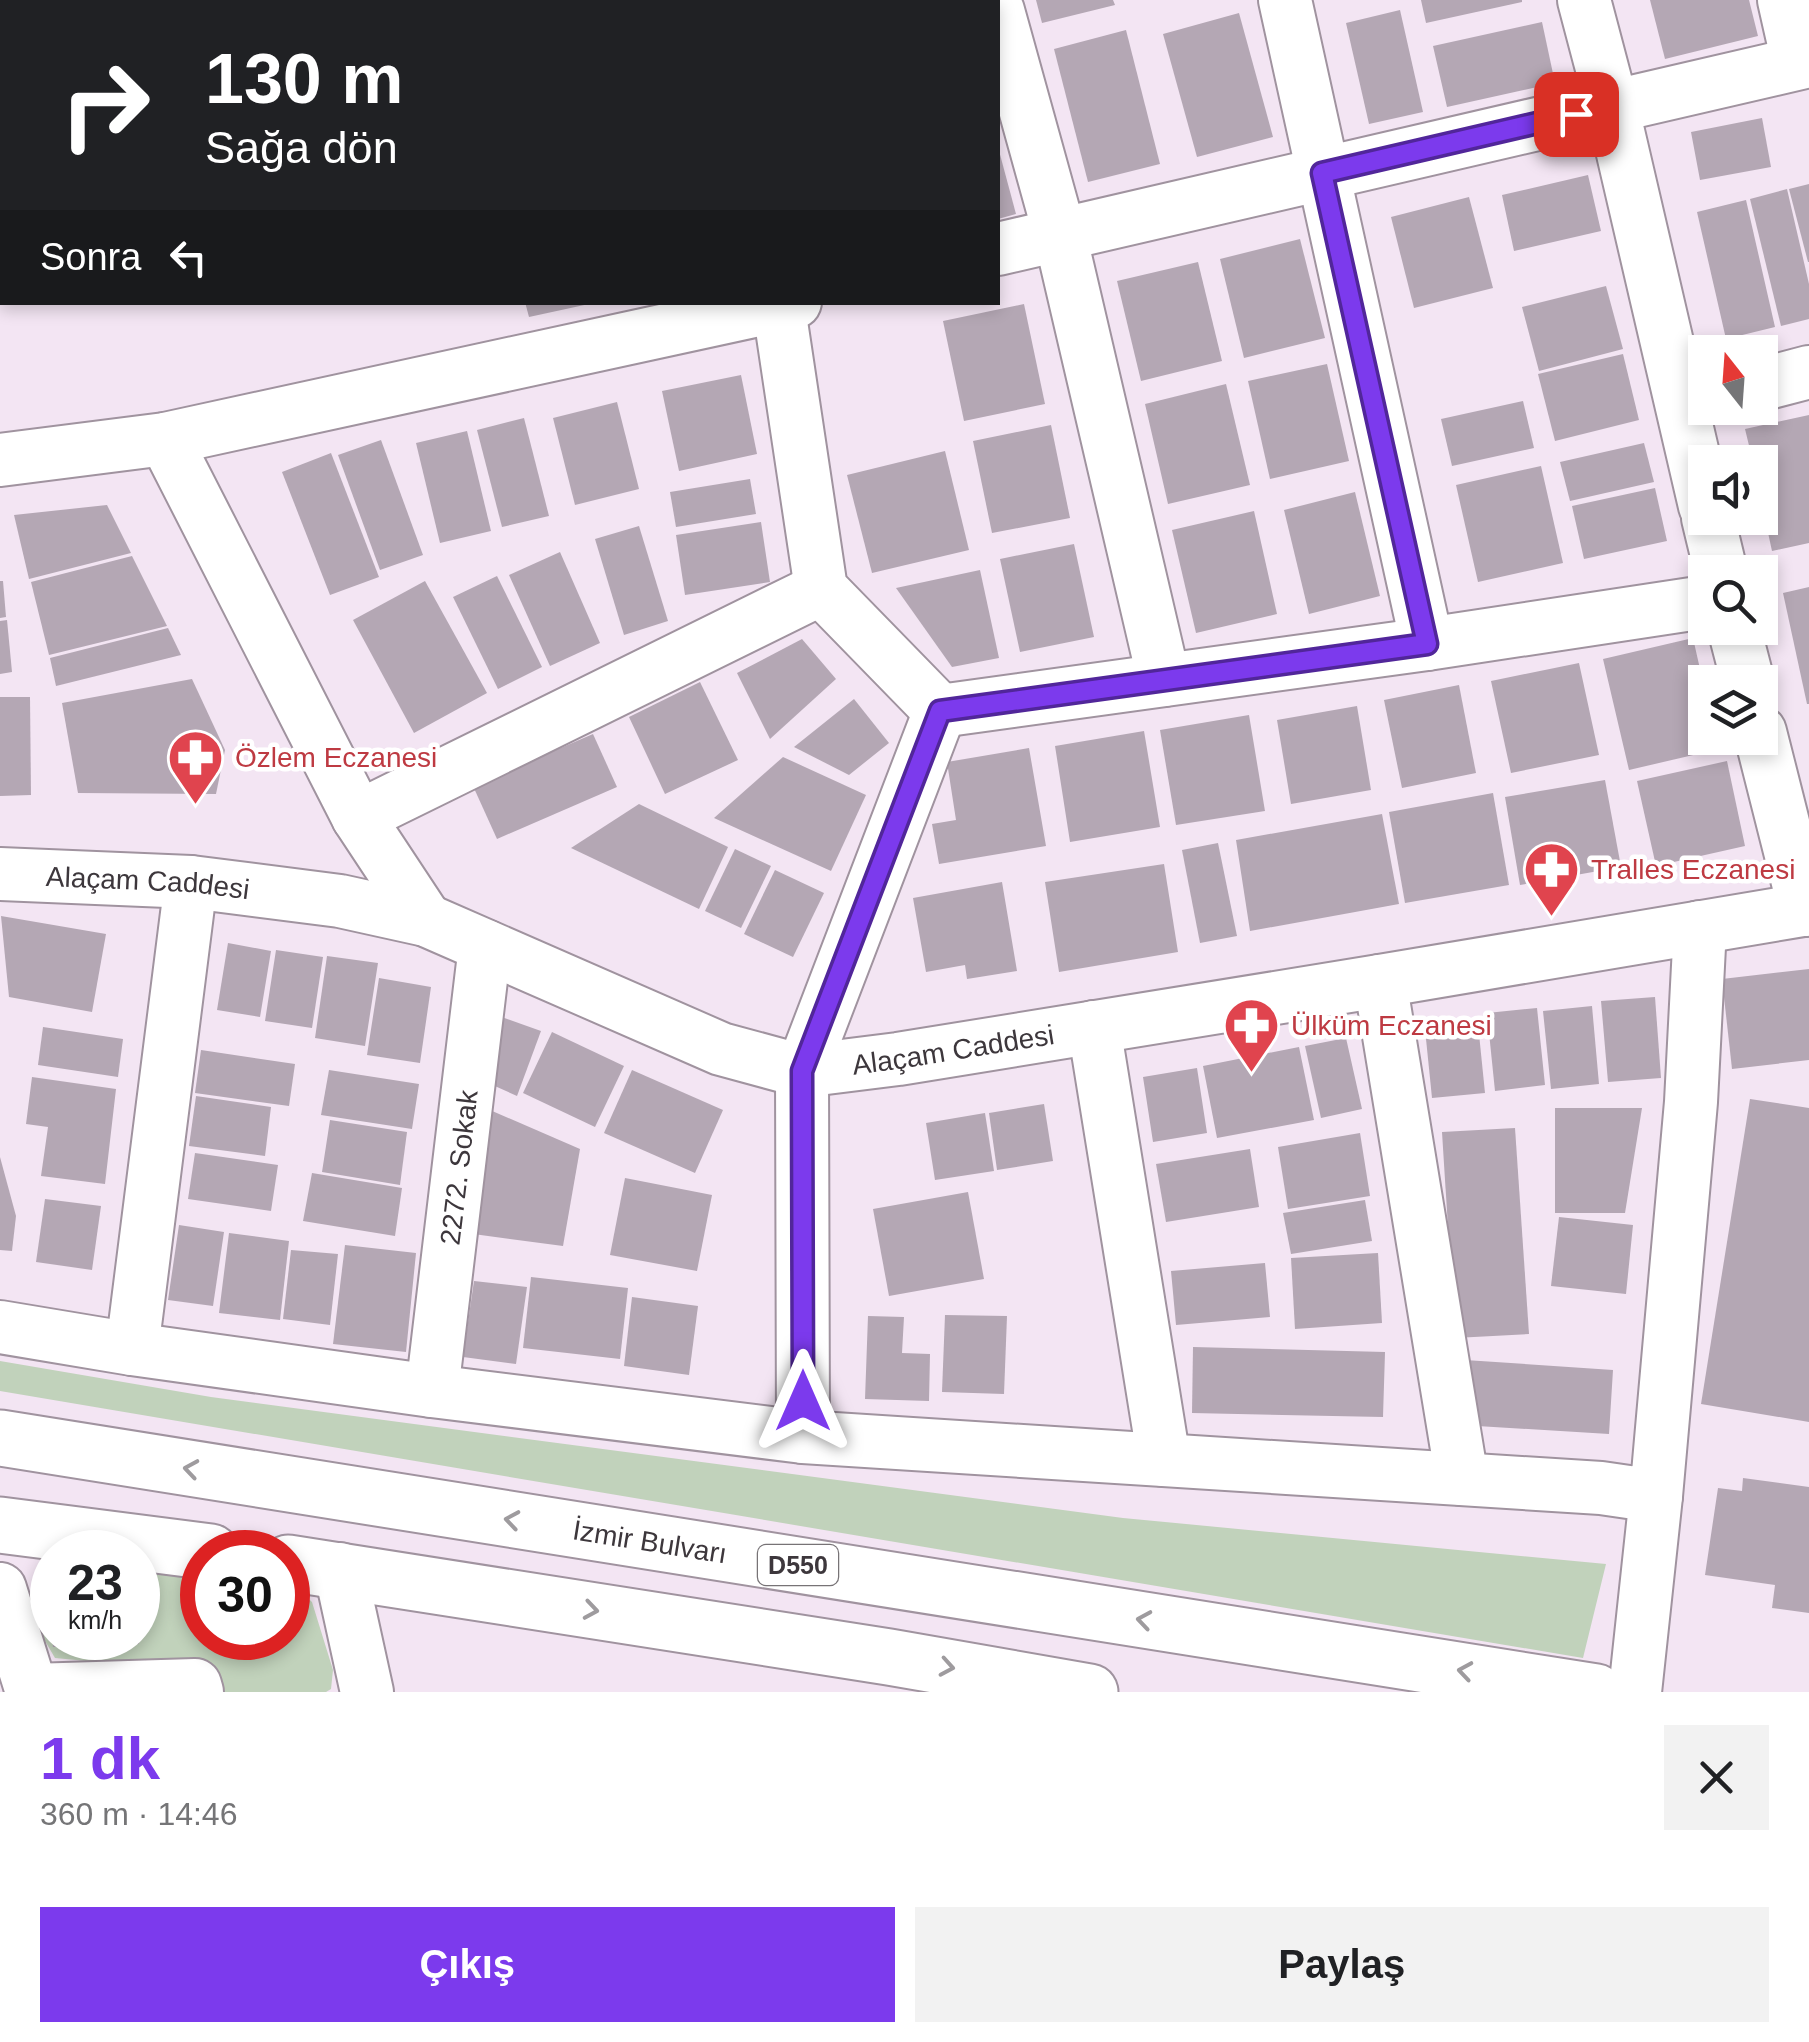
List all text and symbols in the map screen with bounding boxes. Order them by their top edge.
icon: right [40,40,170,170]
text: 130 m [205,40,403,118]
pin [1534,72,1619,157]
icon: arrive [1549,87,1604,142]
text: Sağa dön [205,122,398,173]
icon: left [161,230,216,285]
text: Sonra [40,236,141,278]
north arrow [1688,335,1778,425]
map controls [1688,335,1778,755]
button: sound [1688,445,1778,535]
button: search [1688,555,1778,645]
button: layers [1688,665,1778,755]
pharmacy icon: Özlem Eczanesi [166,727,226,806]
place label: Özlem Eczanesi [235,742,437,773]
pharmacy icon: Tralles Eczanesi [1522,839,1582,918]
place label: Tralles Eczanesi [1591,854,1795,885]
street label: Alaçam Caddesi [45,860,251,905]
pharmacy icon: Ülküm Eczanesi [1222,995,1282,1074]
place label: Ülküm Eczanesi [1291,1010,1492,1041]
street label: Alaçam Caddesi [850,1018,1056,1080]
street label: 2272. Sokak [434,1087,483,1247]
position arrow [751,1349,855,1453]
one-way arrow [183,1459,199,1480]
one-way arrow [504,1510,520,1531]
street label: İzmir Bulvarı [571,1514,729,1569]
speed limit sign: 30 [180,1530,310,1660]
road number: D550 [758,1545,838,1585]
text: 23 [67,1555,123,1611]
one-way arrow [583,1598,600,1619]
text: km/h [68,1606,122,1634]
one-way arrow [1136,1610,1152,1631]
one-way arrow [938,1656,955,1677]
one-way arrow [1457,1661,1473,1682]
text: 1 dk [40,1725,160,1792]
button: close [1664,1725,1769,1830]
text: 360 m · 14:46 [40,1796,237,1832]
button: Çıkış [40,1907,895,2022]
button: Paylaş [915,1907,1769,2022]

